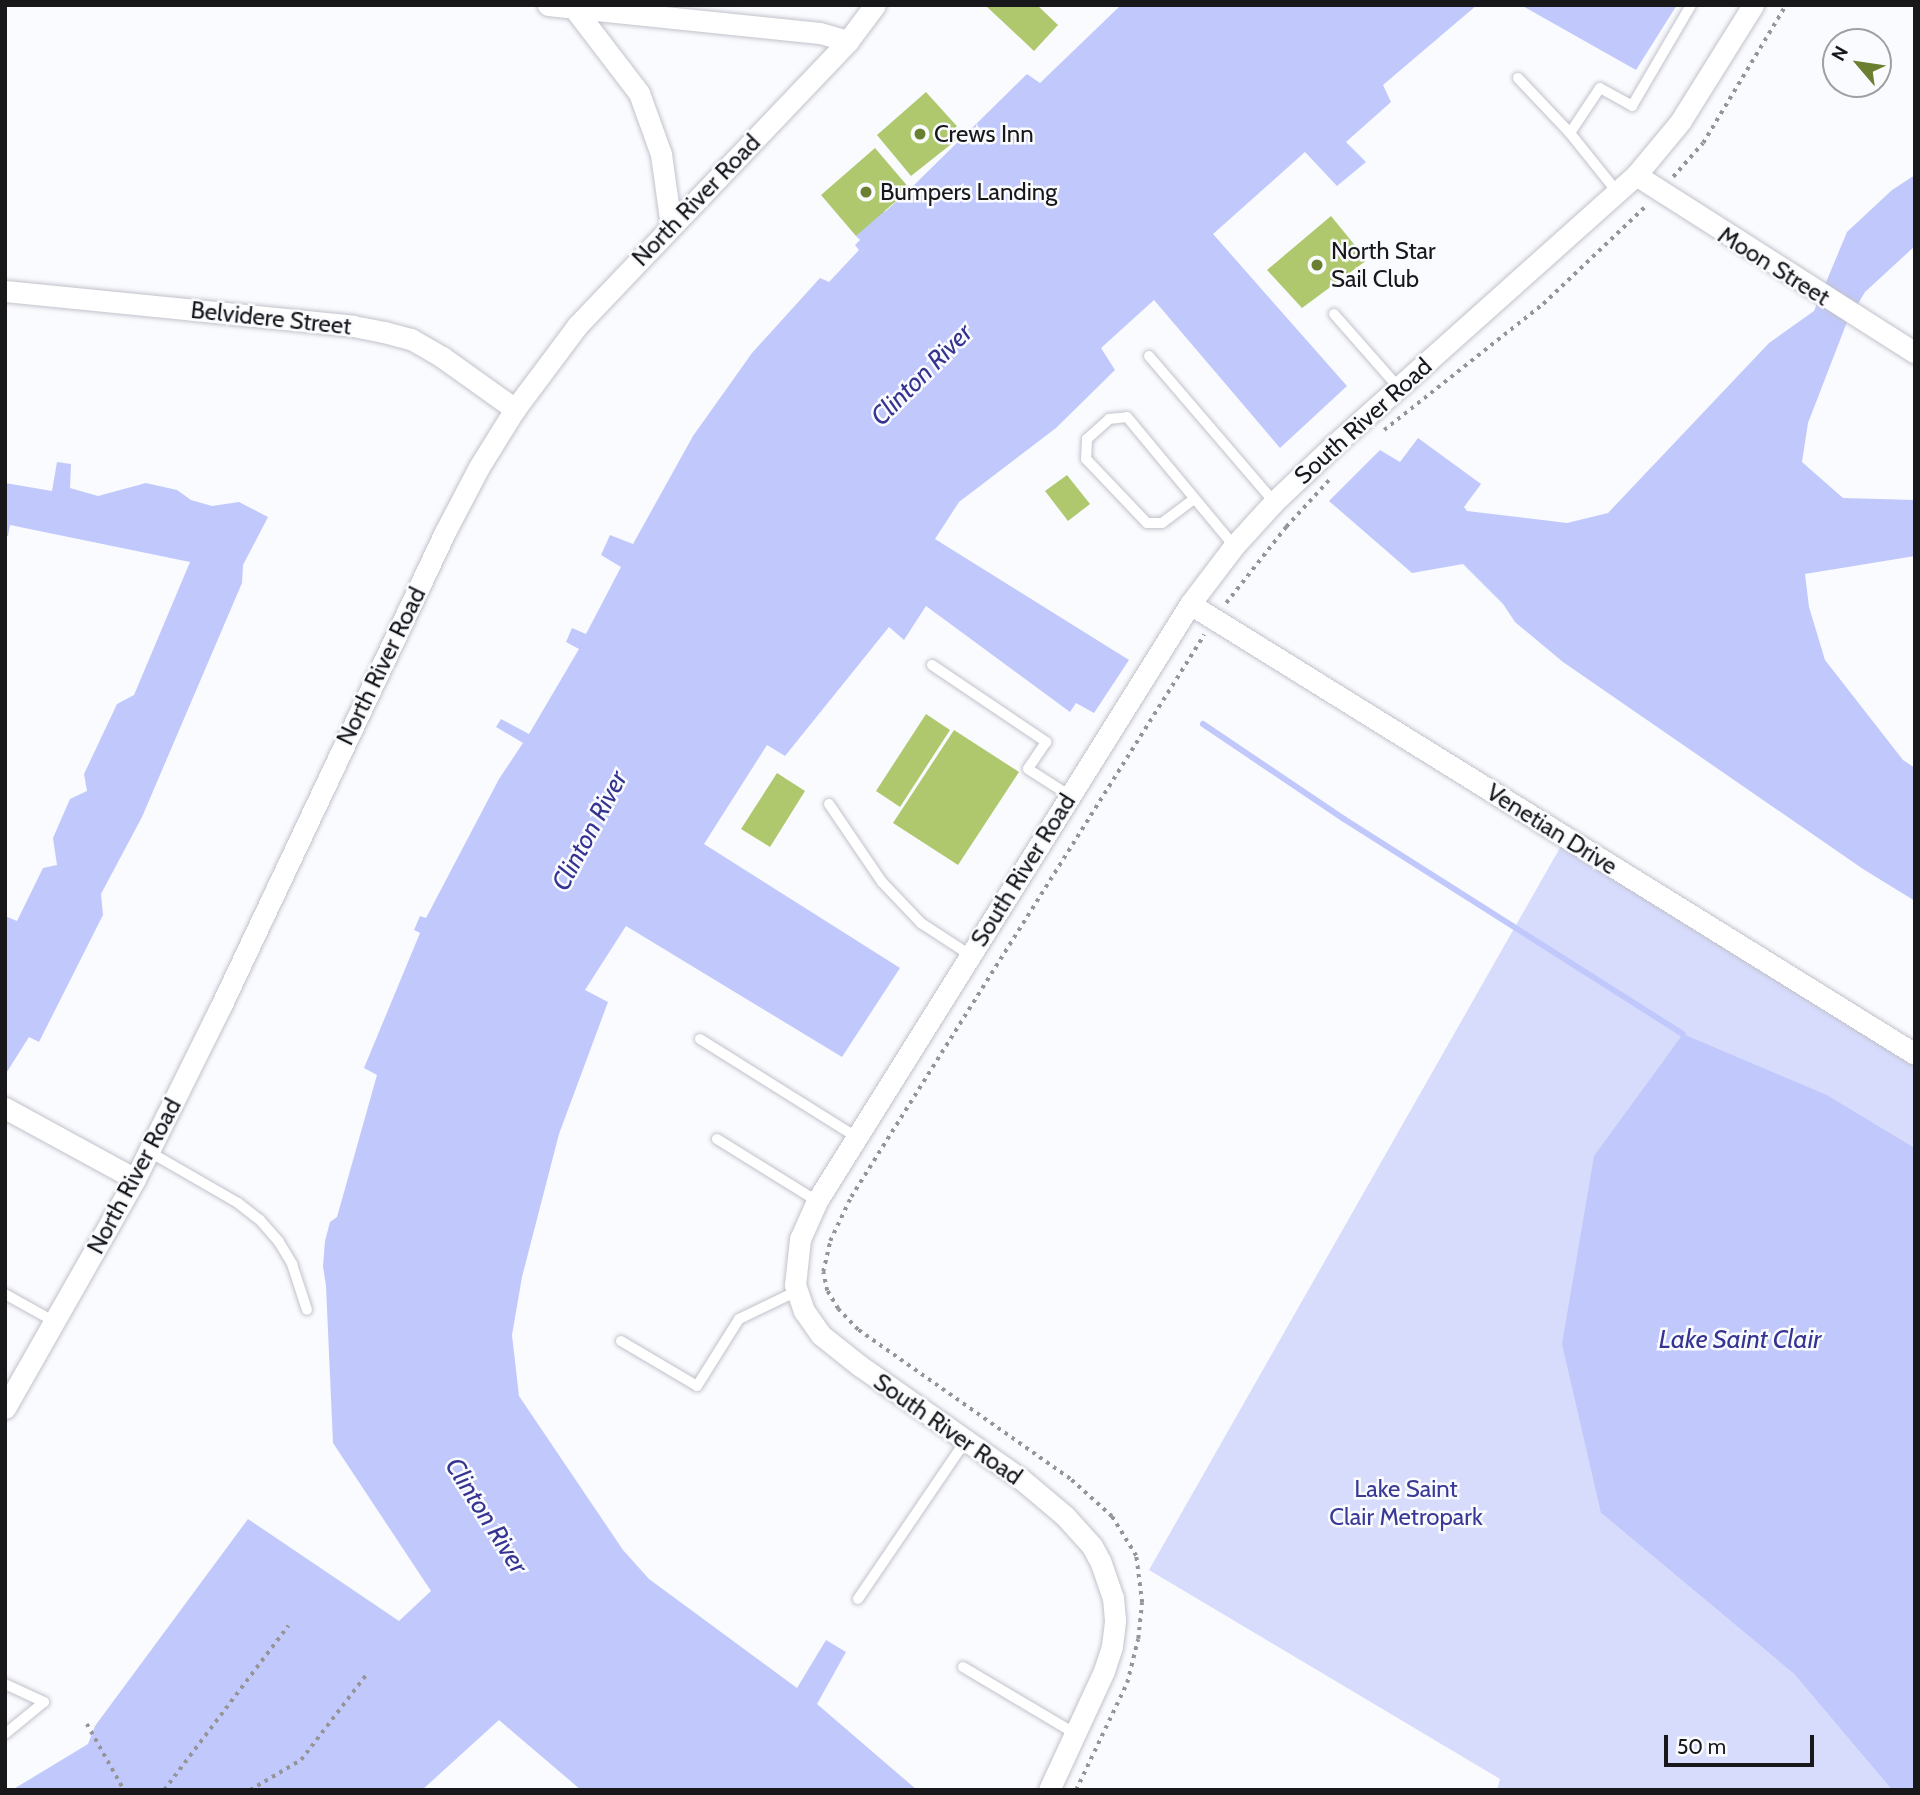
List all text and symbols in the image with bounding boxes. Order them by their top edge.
north arrow [1822,28,1892,98]
text: N [1827,42,1853,65]
place label: Crews Inn [934,120,1034,148]
marker: Crews Inn [912,126,928,142]
street label: North River Road [626,128,766,272]
place label: Bumpers Landing [880,178,1057,206]
marker: Bumpers Landing [858,184,874,200]
street label: Moon Street [1713,220,1835,312]
place label: North Star Sail Club [1331,237,1436,293]
marker: North Star Sail Club [1309,257,1325,273]
street label: Belvidere Street [189,295,353,341]
water label: Clinton River [865,318,979,432]
street label: South River Road [1288,352,1438,490]
street label: North River Road [330,582,432,750]
water label: Clinton River [546,766,634,896]
street label: Venetian Drive [1481,777,1623,881]
street label: South River Road [965,788,1081,952]
street label: North River Road [81,1093,187,1259]
water label: Lake Saint Clair [1659,1324,1821,1356]
street label: South River Road [868,1367,1028,1491]
water label: Clinton River [438,1452,534,1580]
park label: Lake Saint Clair Metropark [1329,1475,1483,1531]
scale bar [1668,1722,1818,1766]
text: 50 m [1677,1734,1726,1759]

